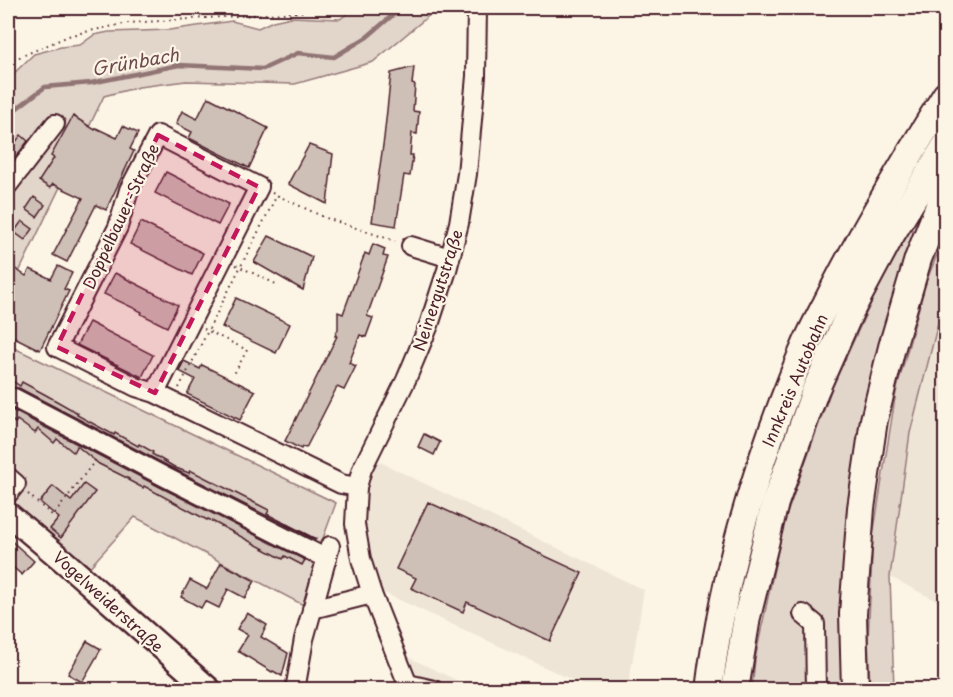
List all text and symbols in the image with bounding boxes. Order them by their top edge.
water label: Grünbach [89,40,181,82]
street label: Doppelbauer-Straße [76,139,164,293]
street label: Neinergutstraße [406,226,468,354]
street label: Innkreis Autobahn [755,310,833,450]
street label: Vogelweiderstraße [48,545,170,657]

